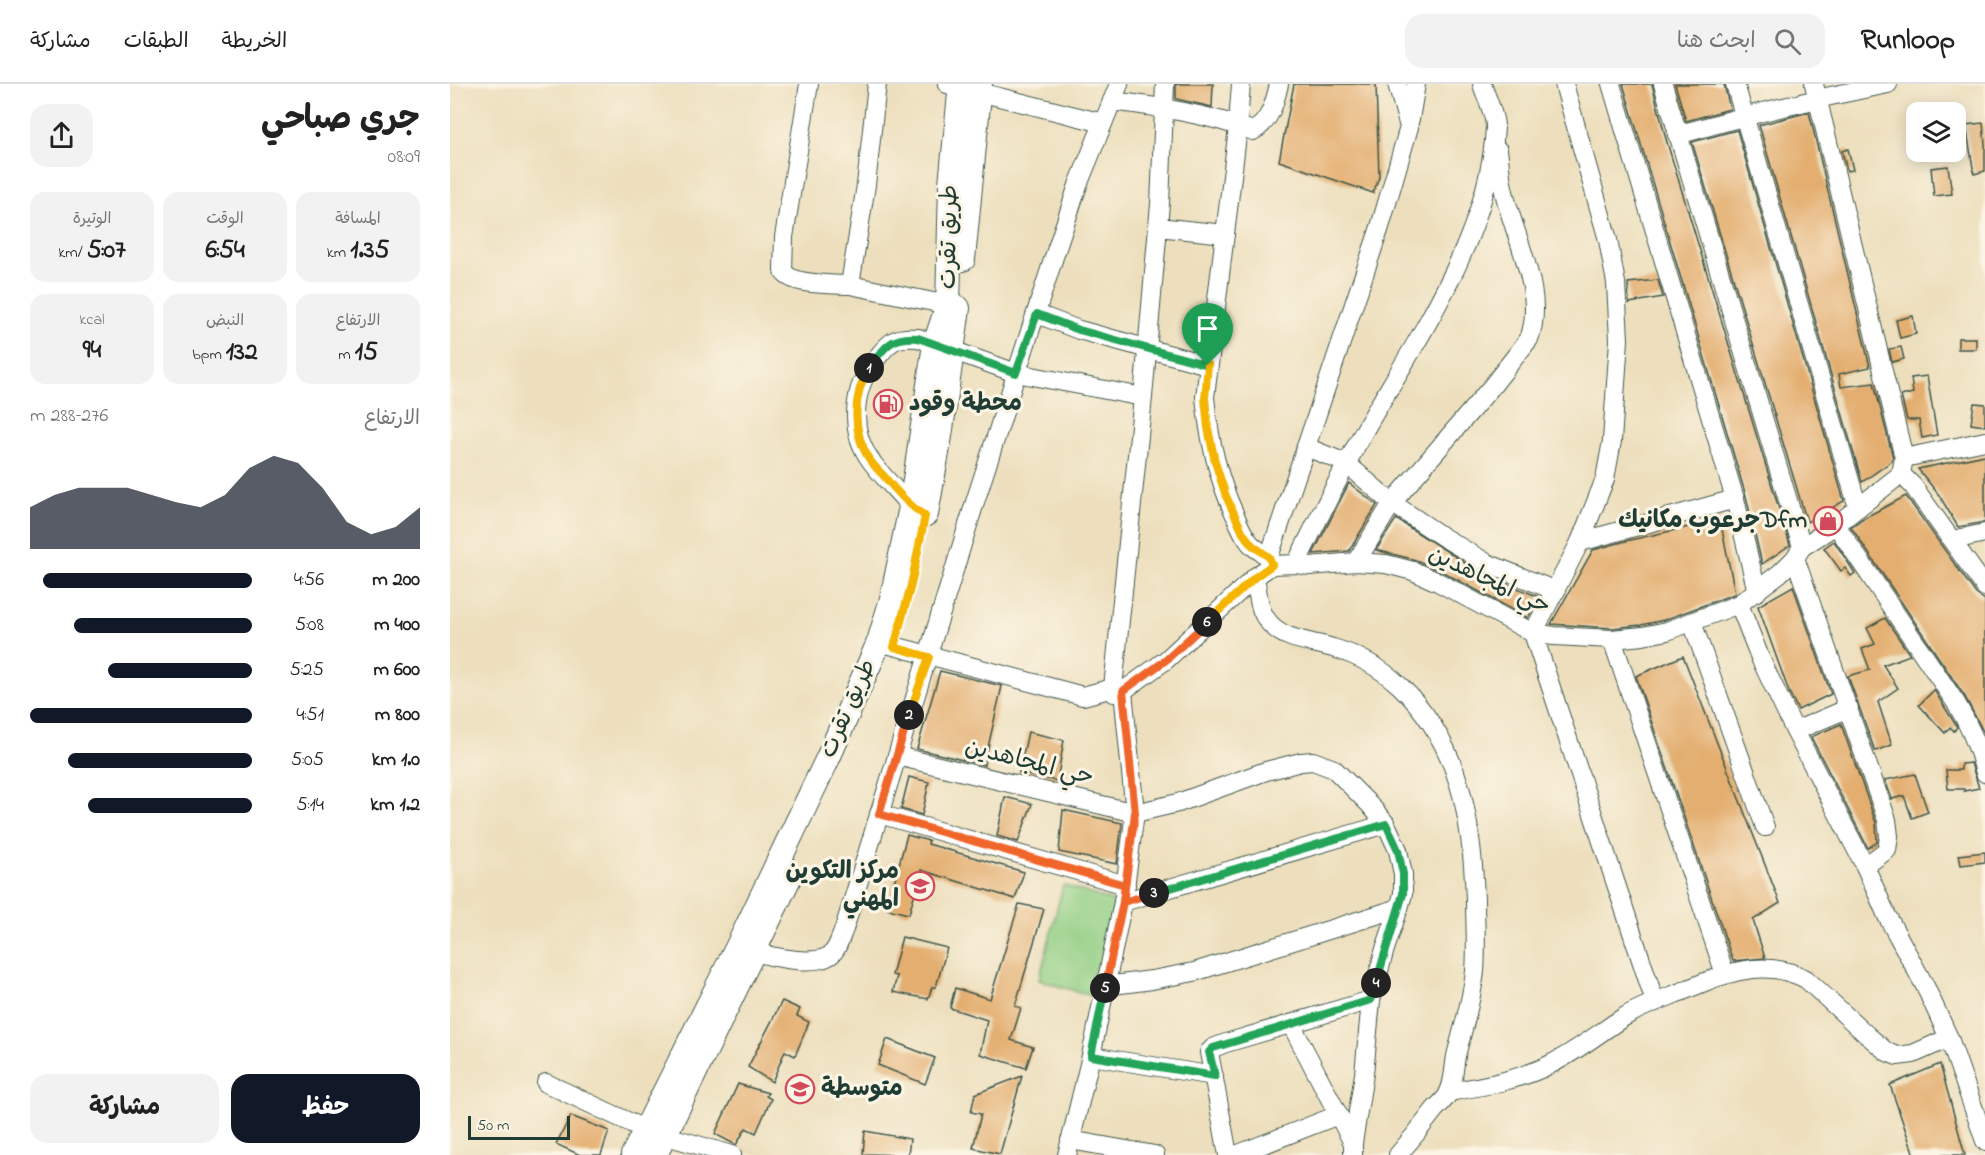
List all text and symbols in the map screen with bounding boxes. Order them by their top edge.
search box [1405,14,1825,68]
text: Runloop [1861,21,1955,62]
icon: search [1771,25,1804,58]
text: ابحث هنا [1677,26,1756,58]
text: مشاركة [30,27,91,57]
text: الطبقات [124,27,189,57]
text: الخريطة [222,27,287,57]
text: جري صباحي [261,96,420,144]
map controls [1906,102,1966,162]
button: layers [1906,102,1966,162]
button: share [30,104,93,167]
text: 08:09 [388,143,420,172]
street label: طريق تقرت [932,184,968,290]
text: الوتيرة [73,207,111,231]
text: الوقت [206,207,244,231]
text: المسافة [335,207,381,231]
text: 5:07 [87,232,126,270]
text: 6:54 [205,232,245,270]
text: 1.35 [350,232,389,270]
text: /km [58,241,87,265]
text: km [327,241,350,265]
pin [1182,303,1233,365]
text: kcal [79,308,105,332]
text: النبض [206,309,244,333]
text: الارتفاع [336,309,380,333]
icon: arrive [1191,312,1224,345]
text: 94 [83,332,101,370]
text: 132 [226,334,258,372]
text: 15 [355,334,378,372]
text: bpm [192,343,226,367]
text: m [338,343,355,367]
pin: 1 [854,353,884,383]
text: 1 [866,356,872,380]
place label: محطة وقود [909,387,1022,422]
fuel station icon: محطة وقود [872,388,904,420]
text: 276–288 m [30,402,108,431]
text: الارتفاع [364,405,420,434]
place label: جرعوب مكانيكDfm [1618,504,1807,539]
shop icon: جرعوب مكانيكDfm [1812,505,1844,537]
street label: حي المجاهدين [1421,537,1556,626]
text: 4:56 [294,566,324,595]
text: 200 m [372,566,420,595]
pin: 6 [1192,607,1222,637]
text: 6 [1203,610,1211,634]
text: 5:08 [295,611,324,640]
text: 400 m [374,611,420,640]
street label: طريق تقرت [812,654,886,764]
text: 5:25 [289,656,324,685]
text: 600 m [373,656,420,685]
pin: 2 [894,700,924,730]
text: 4:51 [296,701,324,730]
text: 800 m [375,701,420,730]
text: 2 [905,703,913,727]
street label: حي المجاهدين [961,730,1097,797]
text: 5:05 [291,746,324,775]
text: 1.0 km [372,746,420,775]
text: 5:14 [296,791,324,820]
text: 1.2 km [370,791,420,820]
place label: مركز التكوين المهني [785,855,899,919]
school or university icon: مركز التكوين المهني [904,870,936,902]
pin: 3 [1139,878,1169,908]
text: 3 [1151,881,1157,905]
pin: 4 [1361,968,1391,998]
text: 4 [1373,971,1379,995]
pin: 5 [1090,973,1120,1003]
text: 5 [1100,976,1110,1000]
place label: متوسطة [821,1072,903,1107]
school or university icon: متوسطة [784,1073,816,1105]
button: مشاركة [30,1074,219,1143]
button: حفظ [231,1074,420,1143]
scale bar [468,1113,570,1140]
text: 50 m [477,1114,509,1138]

